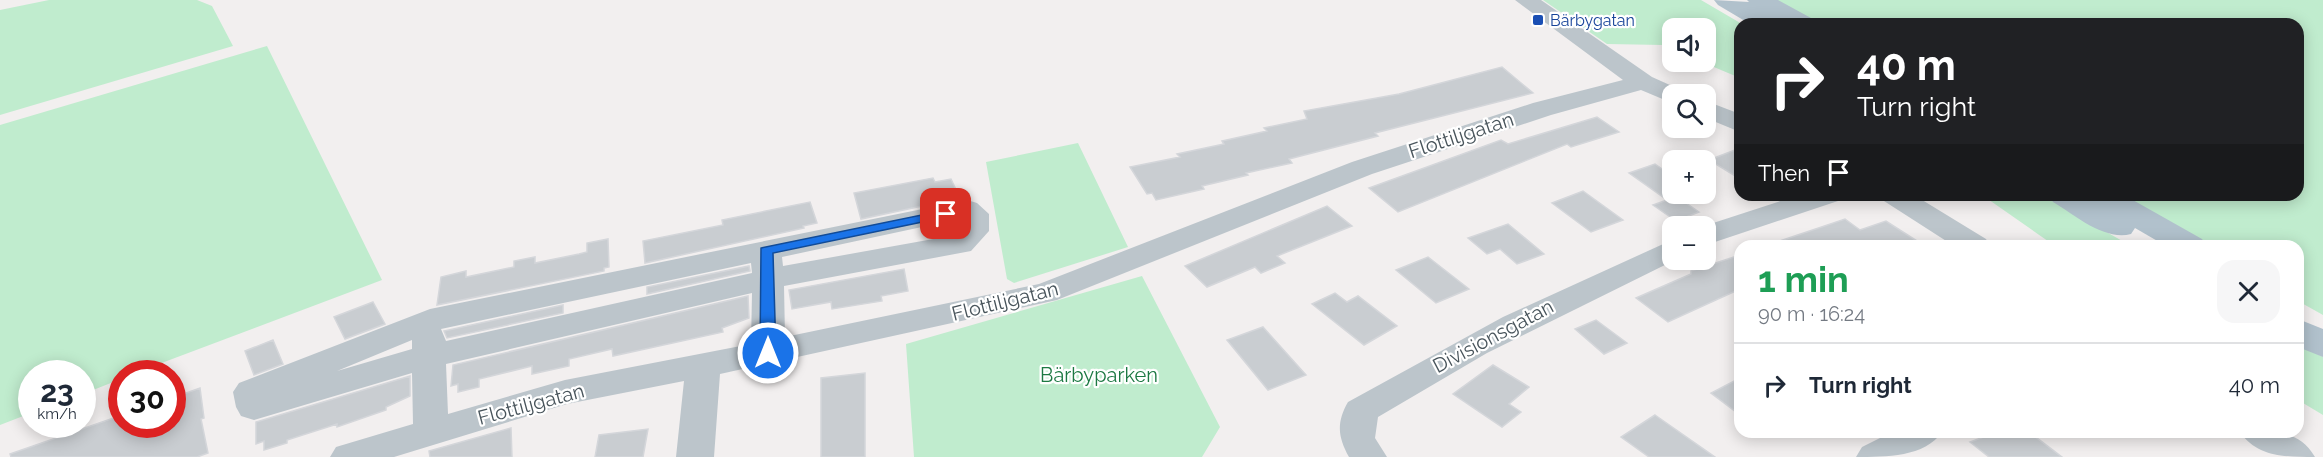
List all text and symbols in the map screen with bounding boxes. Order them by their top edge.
place label: Bärbygatan [1550,11,1635,30]
marker: Bärbygatan [1531,13,1545,27]
map controls [1662,18,1716,270]
button: sound [1662,18,1716,72]
text: 40 m [1857,41,1956,90]
icon: right [1758,42,1836,120]
button: search [1662,84,1716,138]
text: Turn right [1857,91,1976,122]
street label: Flottiljgatan [1405,107,1517,163]
button: + [1662,150,1716,204]
icon: arrive [1822,156,1855,189]
text: Then [1758,160,1810,186]
pin [920,188,971,239]
icon: arrive [929,197,962,230]
button: − [1662,216,1716,270]
text: 1 min [1758,258,1849,300]
button: close [2217,260,2280,323]
street label: Flottiljgatan [949,276,1061,326]
street label: Divisionsgatan [1428,294,1558,378]
text: 90 m · 16:24 [1758,302,1865,326]
position arrow [736,321,800,385]
speed limit sign: 30 [108,360,186,438]
park label: Bärbyparken [1040,363,1158,387]
icon: right [1758,369,1791,402]
text: Turn right [1809,372,1912,398]
text: 40 m [2229,372,2280,398]
text: 23 [40,374,74,409]
street label: Flottiljgatan [475,378,587,430]
text: km/h [37,405,77,423]

